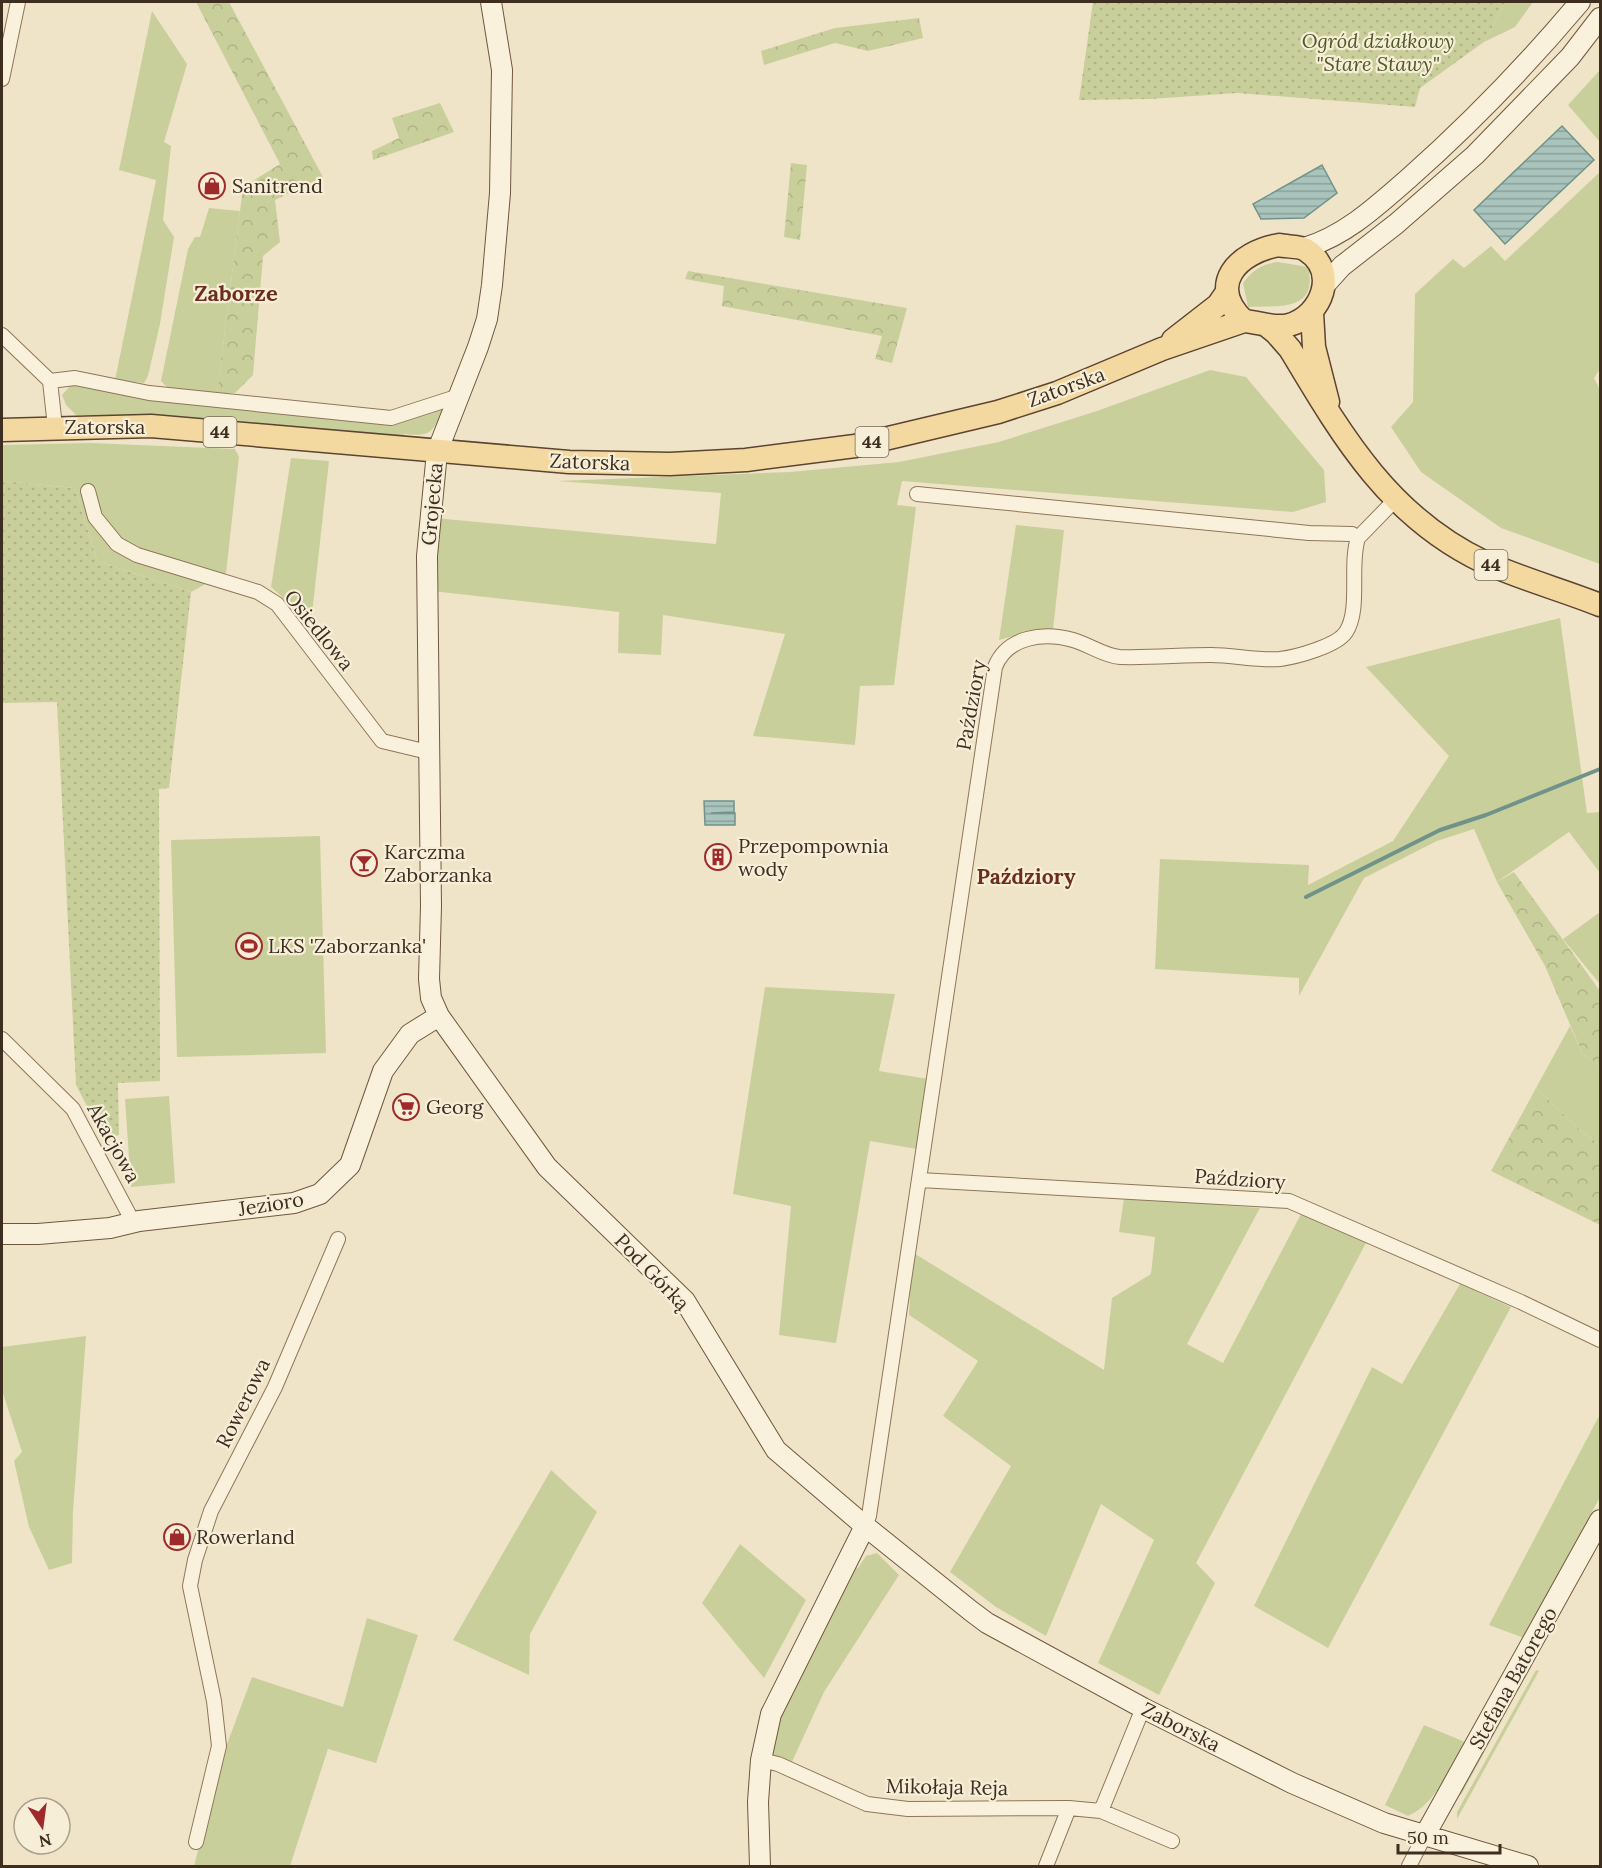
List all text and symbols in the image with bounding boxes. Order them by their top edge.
park label: Ogród działkowy "Stare Stawy" [1302,28,1454,76]
shop icon: Sanitrend [197,171,227,201]
place label: Sanitrend [232,173,323,198]
district label: Zaborze [194,279,278,307]
street label: Zatorska [1024,361,1108,412]
street label: Zatorska [65,414,145,439]
road number: 44 [204,417,236,447]
road number: 44 [856,427,888,457]
street label: Zatorska [549,448,631,475]
street label: Grojecka [415,461,448,546]
road number: 44 [1474,550,1508,580]
street label: Osiedlowa [279,584,359,675]
street label: Paździory [950,657,991,752]
place label: Przepompownia wody [738,833,889,881]
place label: Karczma Zaborzanka [384,839,492,887]
building icon: Przepompownia wody [703,842,733,872]
bar icon: Karczma Zaborzanka [349,848,379,878]
district label: Paździory [977,863,1076,890]
sports icon: LKS 'Zaborzanka' [234,931,264,961]
place label: LKS 'Zaborzanka' [268,933,426,958]
supermarket icon: Georg [391,1092,421,1122]
place label: Georg [426,1094,484,1119]
street label: Akacjowa [82,1098,146,1187]
street label: Paździory [1194,1163,1287,1194]
street label: Jezioro [236,1186,305,1221]
street label: Pod Górką [610,1228,695,1315]
street label: Rowerowa [210,1354,275,1452]
shop icon: Rowerland [162,1522,192,1552]
place label: Rowerland [196,1524,295,1549]
street label: Stefana Batorego [1463,1602,1562,1753]
street label: Zaborska [1138,1696,1225,1757]
street label: Mikołaja Reja [886,1773,1008,1800]
north arrow [12,1796,72,1856]
scale bar [1398,1817,1500,1855]
text: 50 m [1407,1826,1449,1849]
text: N [37,1829,54,1852]

